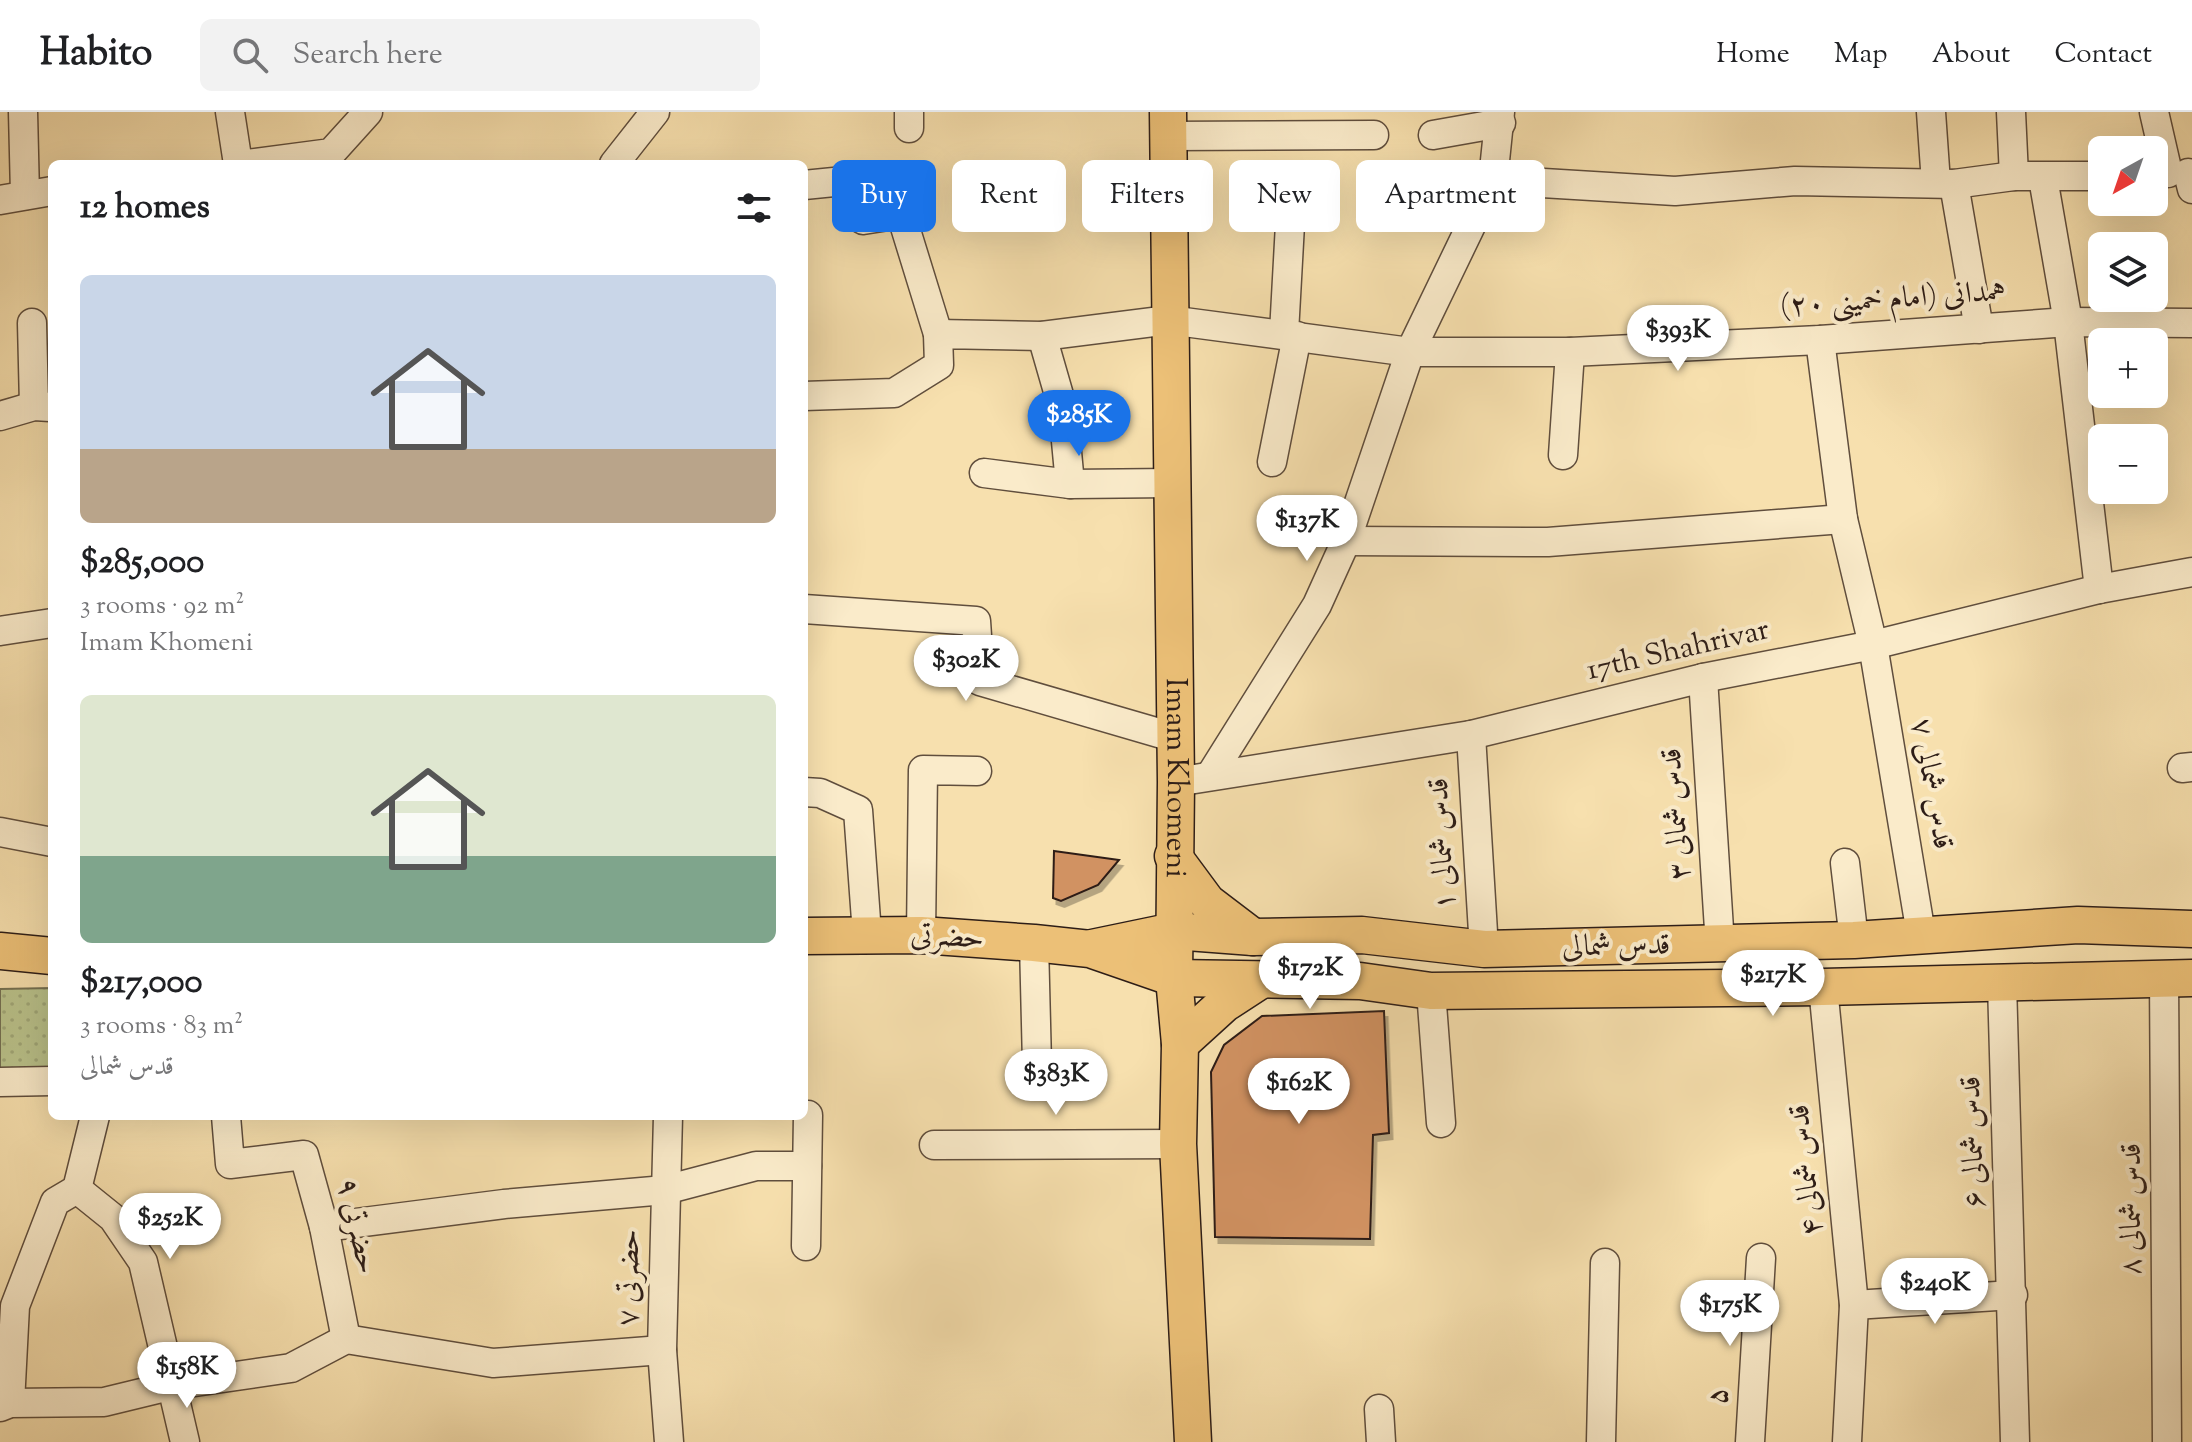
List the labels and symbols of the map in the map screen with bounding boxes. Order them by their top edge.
north arrow [2088,136,2168,216]
street label: همدانی (امام خمینی ۲۰) [1779,271,2007,331]
pin: $393K [1622,305,1734,373]
pin: $285K [1023,390,1135,458]
pin: $137K [1251,495,1363,563]
street label: 17th Shahrivar [1583,609,1773,693]
pin: $302K [910,635,1022,703]
street label: Imam Khomeni [1153,678,1198,878]
street label: ۷ قدس شمالی [1898,715,1964,853]
street label: ۳ قدس شمالی [1651,746,1703,882]
street label: قدس شمالی ۱ [1418,777,1468,911]
street label: حضرتی [909,915,985,961]
street label: قدس شمالی [1561,925,1671,969]
pin: $172K [1254,943,1366,1011]
pin: $217K [1717,950,1829,1018]
pin: $383K [1000,1049,1112,1117]
pin: $162K [1243,1058,1355,1126]
street label: قدس شمالی ۶ [1950,1075,1998,1209]
street label: قدس شمالی ۴ [1779,1102,1835,1238]
street label: قدس شمالی ۸ [2111,1143,2154,1275]
street label: حضرتی ۹ [324,1174,388,1278]
pin: $252K [114,1193,226,1261]
street label: حضرتی ۷ [608,1229,652,1327]
pin: $240K [1879,1258,1991,1326]
pin: $175K [1674,1280,1786,1348]
pin: $158K [131,1342,243,1410]
street label: ۵ [1697,1386,1741,1406]

